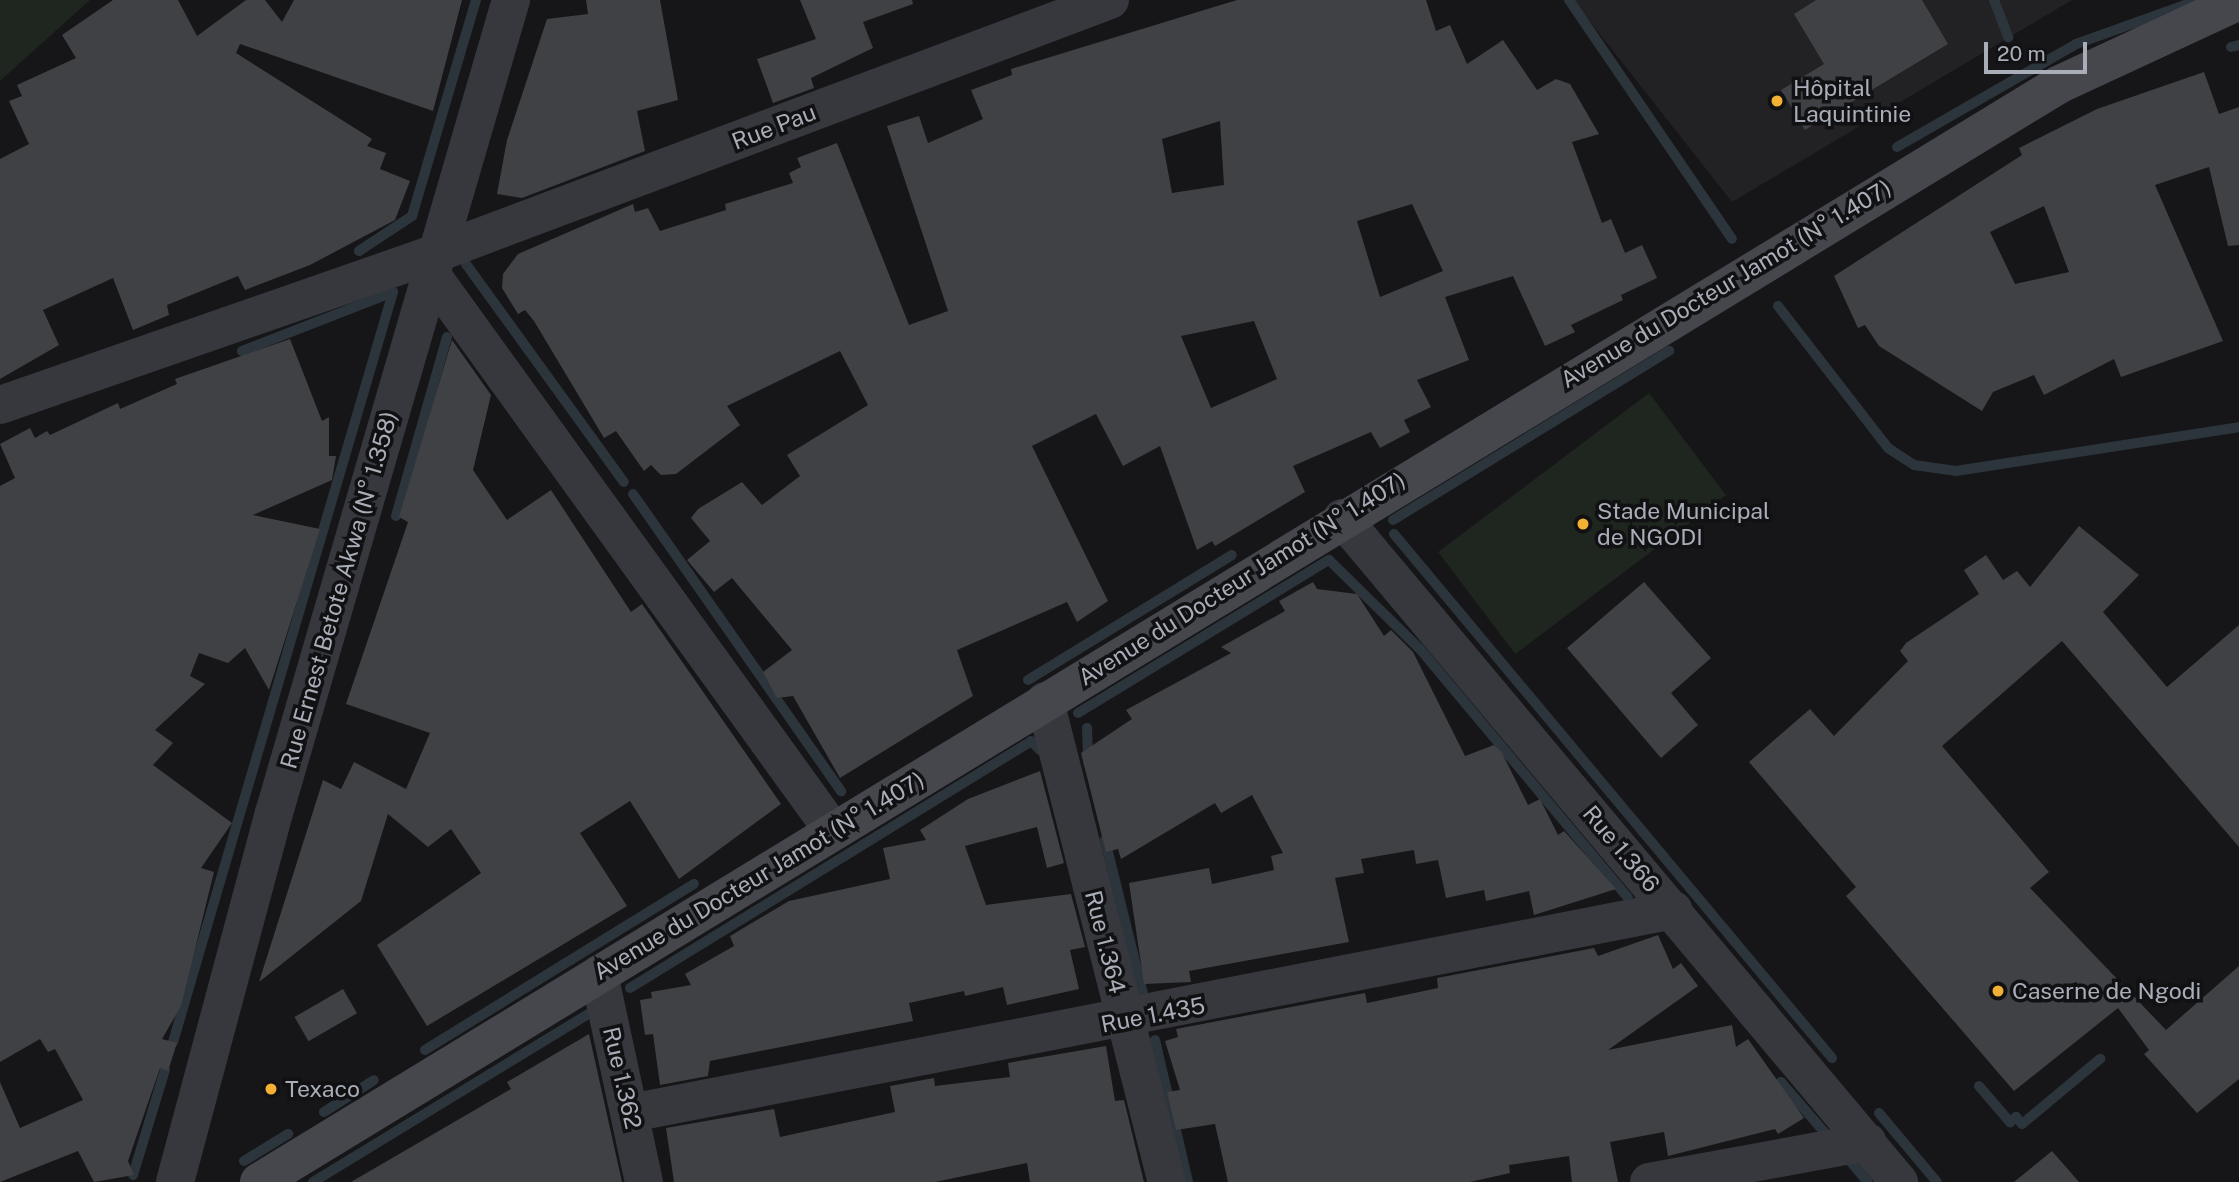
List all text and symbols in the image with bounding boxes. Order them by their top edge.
scale bar [1987,28,2090,72]
text: 20 m [1997,41,2046,66]
place label: Hôpital Laquintinie [1793,74,1911,128]
marker: Hôpital Laquintinie [1767,91,1787,111]
street label: Rue Pau [728,98,820,156]
street label: Avenue du Docteur Jamot (N° 1.407) [1555,174,1897,394]
street label: Rue Ernest Betote Akwa (N° 1.358) [275,408,403,772]
street label: Avenue du Docteur Jamot (N° 1.407) [1073,466,1411,692]
place label: Stade Municipal de NGODI [1597,497,1770,551]
marker: Stade Municipal de NGODI [1575,516,1591,532]
street label: Avenue du Docteur Jamot (N° 1.407) [588,766,930,986]
street label: Rue 1.366 [1577,800,1665,898]
street label: Rue 1.364 [1079,888,1131,996]
place label: Caserne de Ngodi [2012,977,2202,1005]
marker: Caserne de Ngodi [1990,983,2006,999]
street label: Rue 1.435 [1099,991,1207,1039]
street label: Rue 1.362 [597,1024,647,1132]
place label: Texaco [285,1075,360,1103]
marker: Texaco [263,1081,279,1097]

